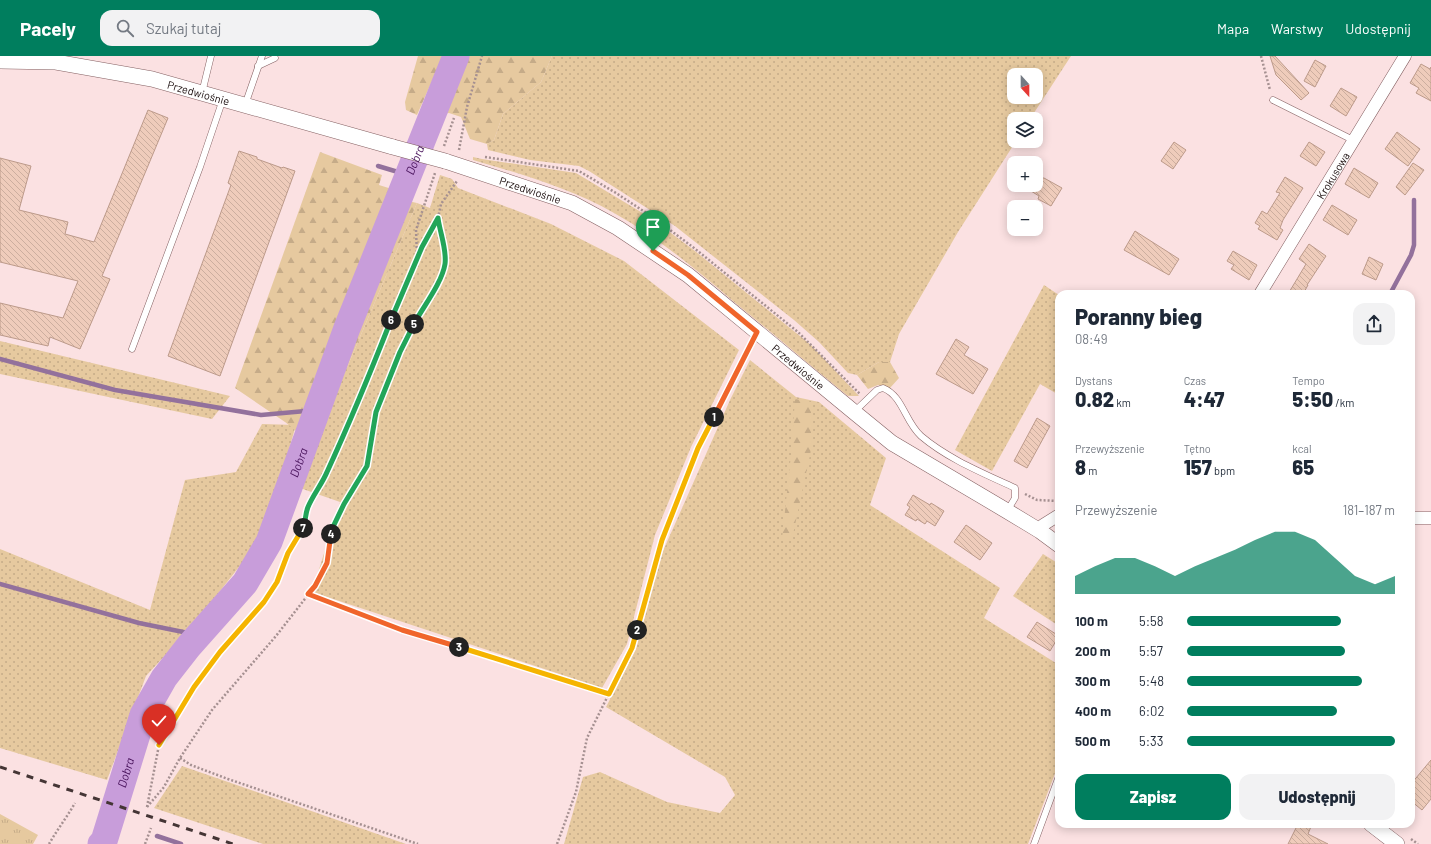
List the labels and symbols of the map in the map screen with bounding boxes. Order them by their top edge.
north arrow [1007,68,1043,104]
street label: Przedwiośnie [166,77,231,107]
water label: Dobra [402,143,427,177]
street label: Krokusowa [1313,149,1352,201]
street label: Przedwiośnie [498,173,563,206]
pin [636,210,670,251]
pin: 6 [381,310,401,330]
pin: 5 [404,314,424,334]
street label: Przedwiośnie [770,341,828,392]
pin: 1 [704,407,724,427]
water label: Dobra [286,446,310,479]
pin: 7 [293,518,313,538]
pin: 4 [321,524,341,544]
pin: 2 [627,620,647,640]
pin: 3 [449,637,469,657]
pin [142,704,176,745]
water label: Dobra [114,756,136,789]

